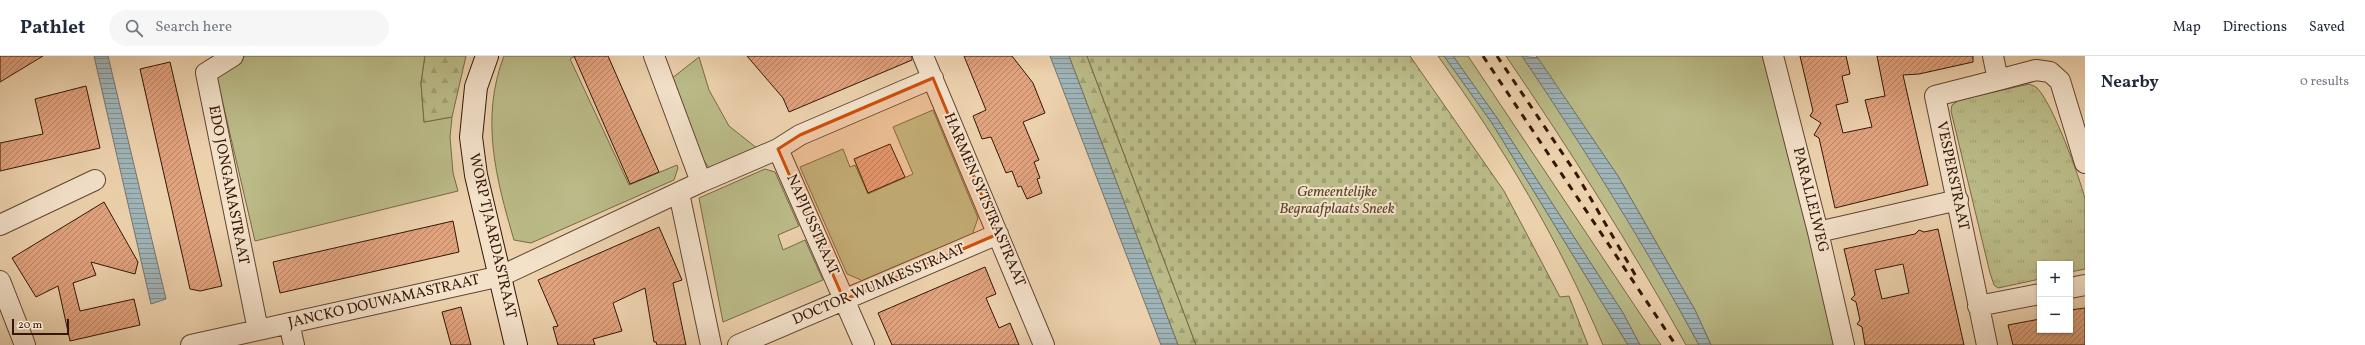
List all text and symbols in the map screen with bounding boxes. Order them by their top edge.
search box [109,10,389,46]
text: Pathlet [20,15,85,41]
icon: search [123,17,145,39]
text: Search here [155,17,232,38]
text: Map [2173,18,2201,37]
text: Directions [2223,18,2287,37]
text: Saved [2309,18,2345,37]
text: Nearby [2101,71,2159,94]
text: 0 results [2300,73,2349,91]
street label: EDO JONGAMASTRAAT [202,104,254,267]
street label: HARMEN SYTSTRASTRAAT [938,110,1030,290]
street label: VESPERSTRAAT [1930,120,1974,233]
street label: PARALLELWEG [1787,145,1833,255]
street label: WORP TJAARDASTRAAT [463,151,521,321]
street label: NAPJUSSTRAAT [780,171,844,279]
park label: Gemeentelijke Begraafplaats Sneek [1279,182,1395,220]
street label: DOCTOR WUMKESSTRAAT [789,239,969,331]
map controls [2037,261,2073,333]
button: + [2037,261,2073,297]
street label: JANCKO DOUWAMASTRAAT [286,270,482,334]
button: − [2037,297,2073,333]
scale bar [12,317,69,336]
text: 20 m [18,318,42,333]

